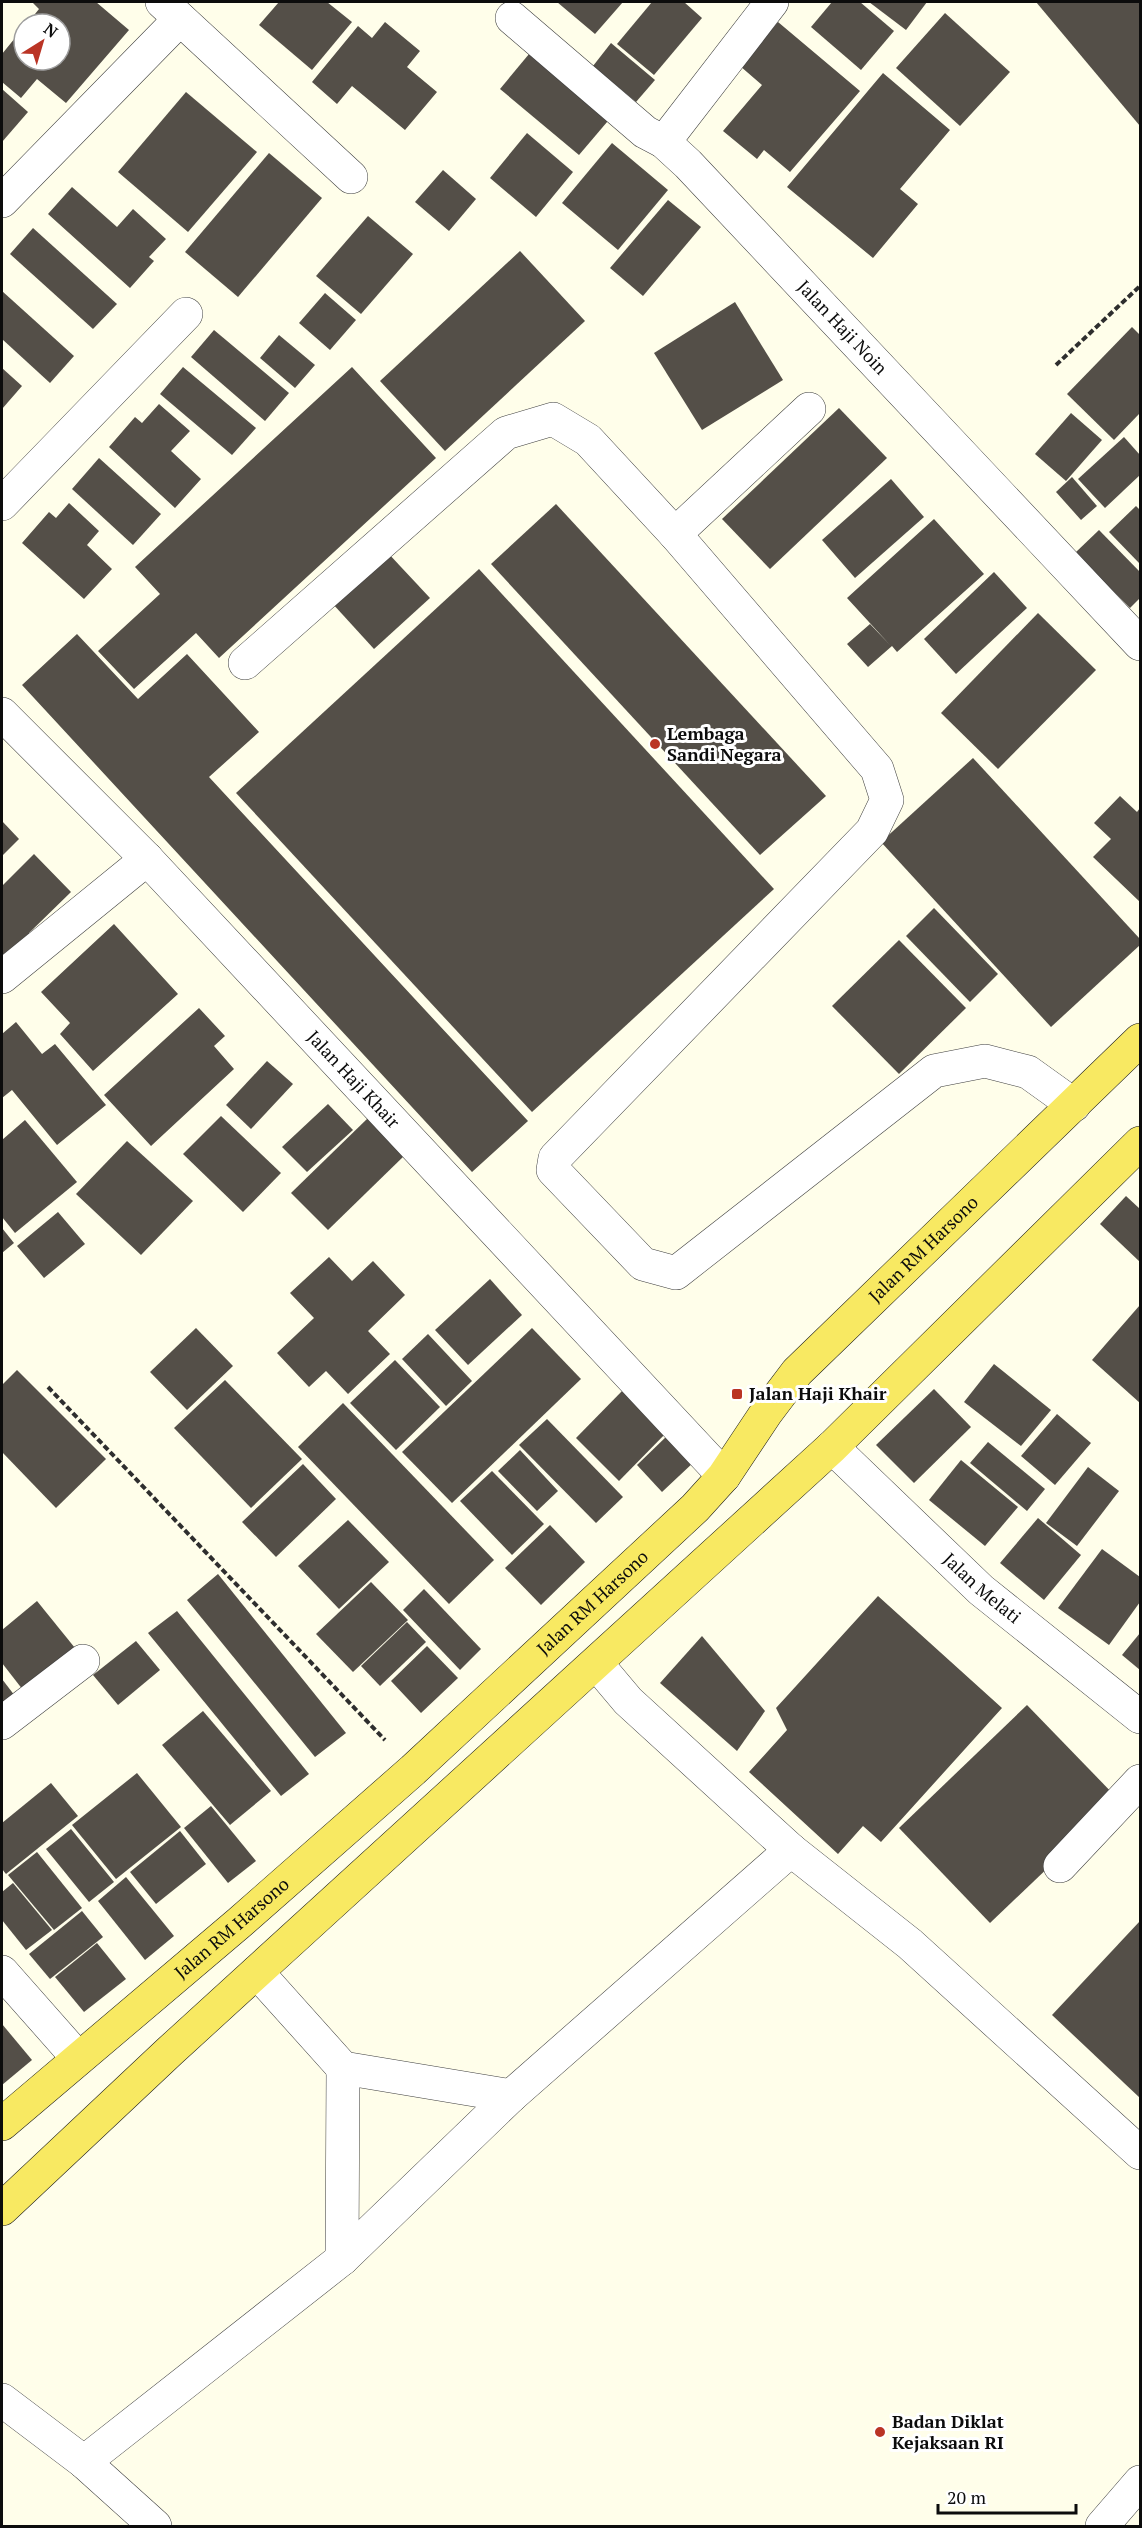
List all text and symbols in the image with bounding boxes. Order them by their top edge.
north arrow [12,12,72,72]
text: N [40,18,62,42]
street label: Jalan Haji Noin [793,275,893,380]
place label: Lembaga Sandi Negara [667,721,782,766]
marker: Lembaga Sandi Negara [648,737,662,751]
street label: Jalan Haji Khair [302,1025,406,1133]
street label: Jalan RM Harsono [863,1190,983,1307]
place label: Jalan Haji Khair [749,1381,887,1405]
marker: Jalan Haji Khair [730,1387,744,1401]
street label: Jalan RM Harsono [531,1544,653,1660]
street label: Jalan Melati [938,1547,1026,1628]
street label: Jalan RM Harsono [169,1872,294,1984]
place label: Badan Diklat Kejaksaan RI [892,2409,1004,2454]
marker: Badan Diklat Kejaksaan RI [873,2425,887,2439]
scale bar [938,2477,1076,2515]
text: 20 m [947,2485,987,2509]

